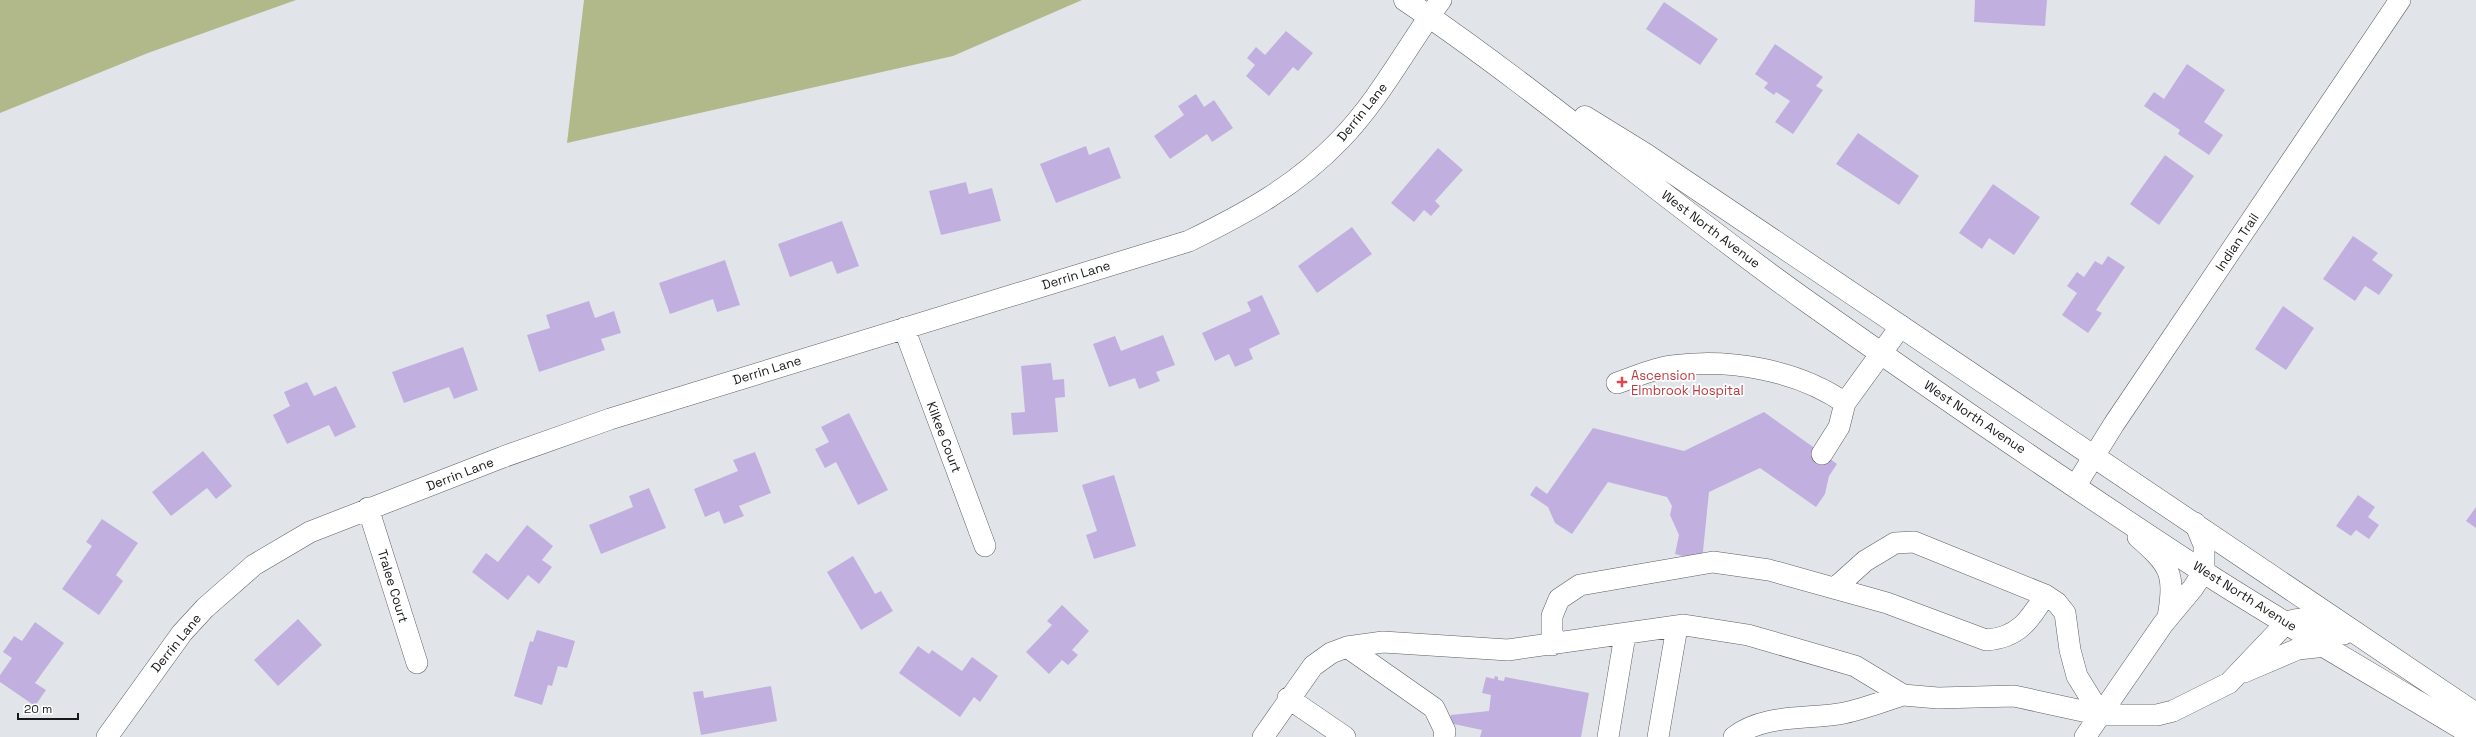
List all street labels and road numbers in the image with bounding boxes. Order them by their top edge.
street label: Derrin Lane [1333,79,1391,145]
street label: West North Avenue [1658,186,1764,272]
street label: Indian Trail [2211,210,2263,274]
street label: Derrin Lane [1040,257,1112,293]
street label: Derrin Lane [731,352,803,388]
street label: West North Avenue [1921,377,2029,457]
street label: Kilkee Court [923,399,965,475]
street label: Derrin Lane [424,453,496,495]
street label: Tralee Court [374,547,412,625]
street label: West North Avenue [2190,557,2300,635]
street label: Derrin Lane [147,610,205,676]

